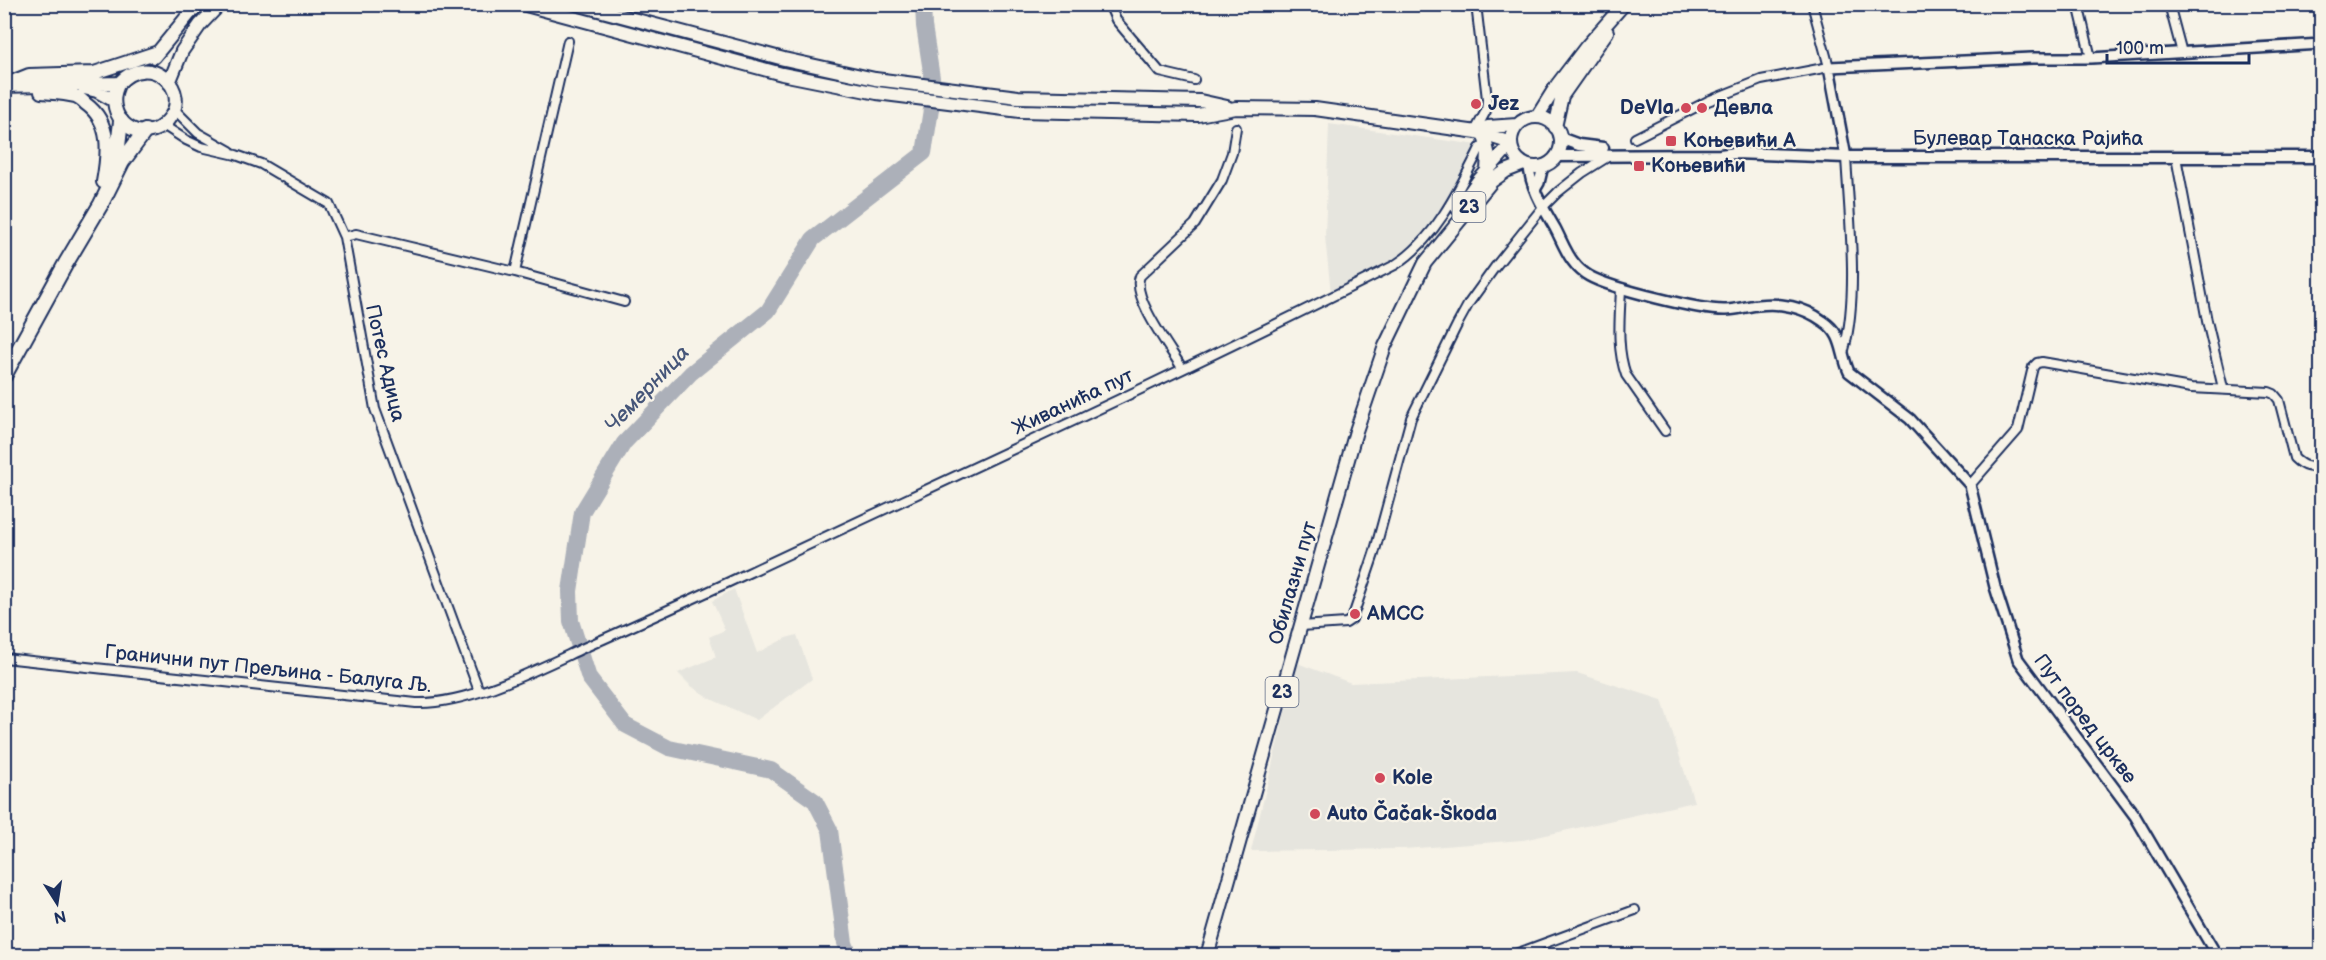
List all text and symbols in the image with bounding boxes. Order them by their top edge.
scale bar [2107,27,2250,65]
text: 100 m [2116,38,2164,59]
place label: Jez [1488,92,1519,116]
place label: DeVla [1620,96,1674,120]
place label: Девла [1714,96,1773,120]
marker: Jez [1469,97,1483,111]
marker: DeVla [1679,101,1693,115]
marker: Девла [1695,101,1709,115]
street label: Булевар Танаска Рајића [1913,127,2143,151]
place label: Коњевићи А [1683,129,1796,153]
marker: Коњевићи А [1664,134,1678,148]
place label: Коњевићи [1651,154,1746,178]
marker: Коњевићи [1632,159,1646,173]
road number: 23 [1452,192,1486,222]
street label: Потес Адица [360,302,410,424]
water label: Чемерница [599,340,695,438]
street label: Живанића пут [1009,363,1138,441]
street label: Обилазни пут [1264,518,1322,647]
place label: АМСС [1366,602,1424,626]
marker: АМСС [1348,607,1362,621]
street label: Гранични пут Прељина - Балуга Љ. [103,640,433,698]
street label: Пут поред цркве [2028,649,2142,789]
road number: 23 [1266,677,1298,707]
place label: Kole [1392,766,1433,790]
marker: Kole [1373,771,1387,785]
place label: Auto Čačak-Škoda [1326,800,1497,826]
marker: Auto Čačak-Škoda [1308,807,1322,821]
north arrow [27,873,87,933]
text: N [52,906,68,927]

